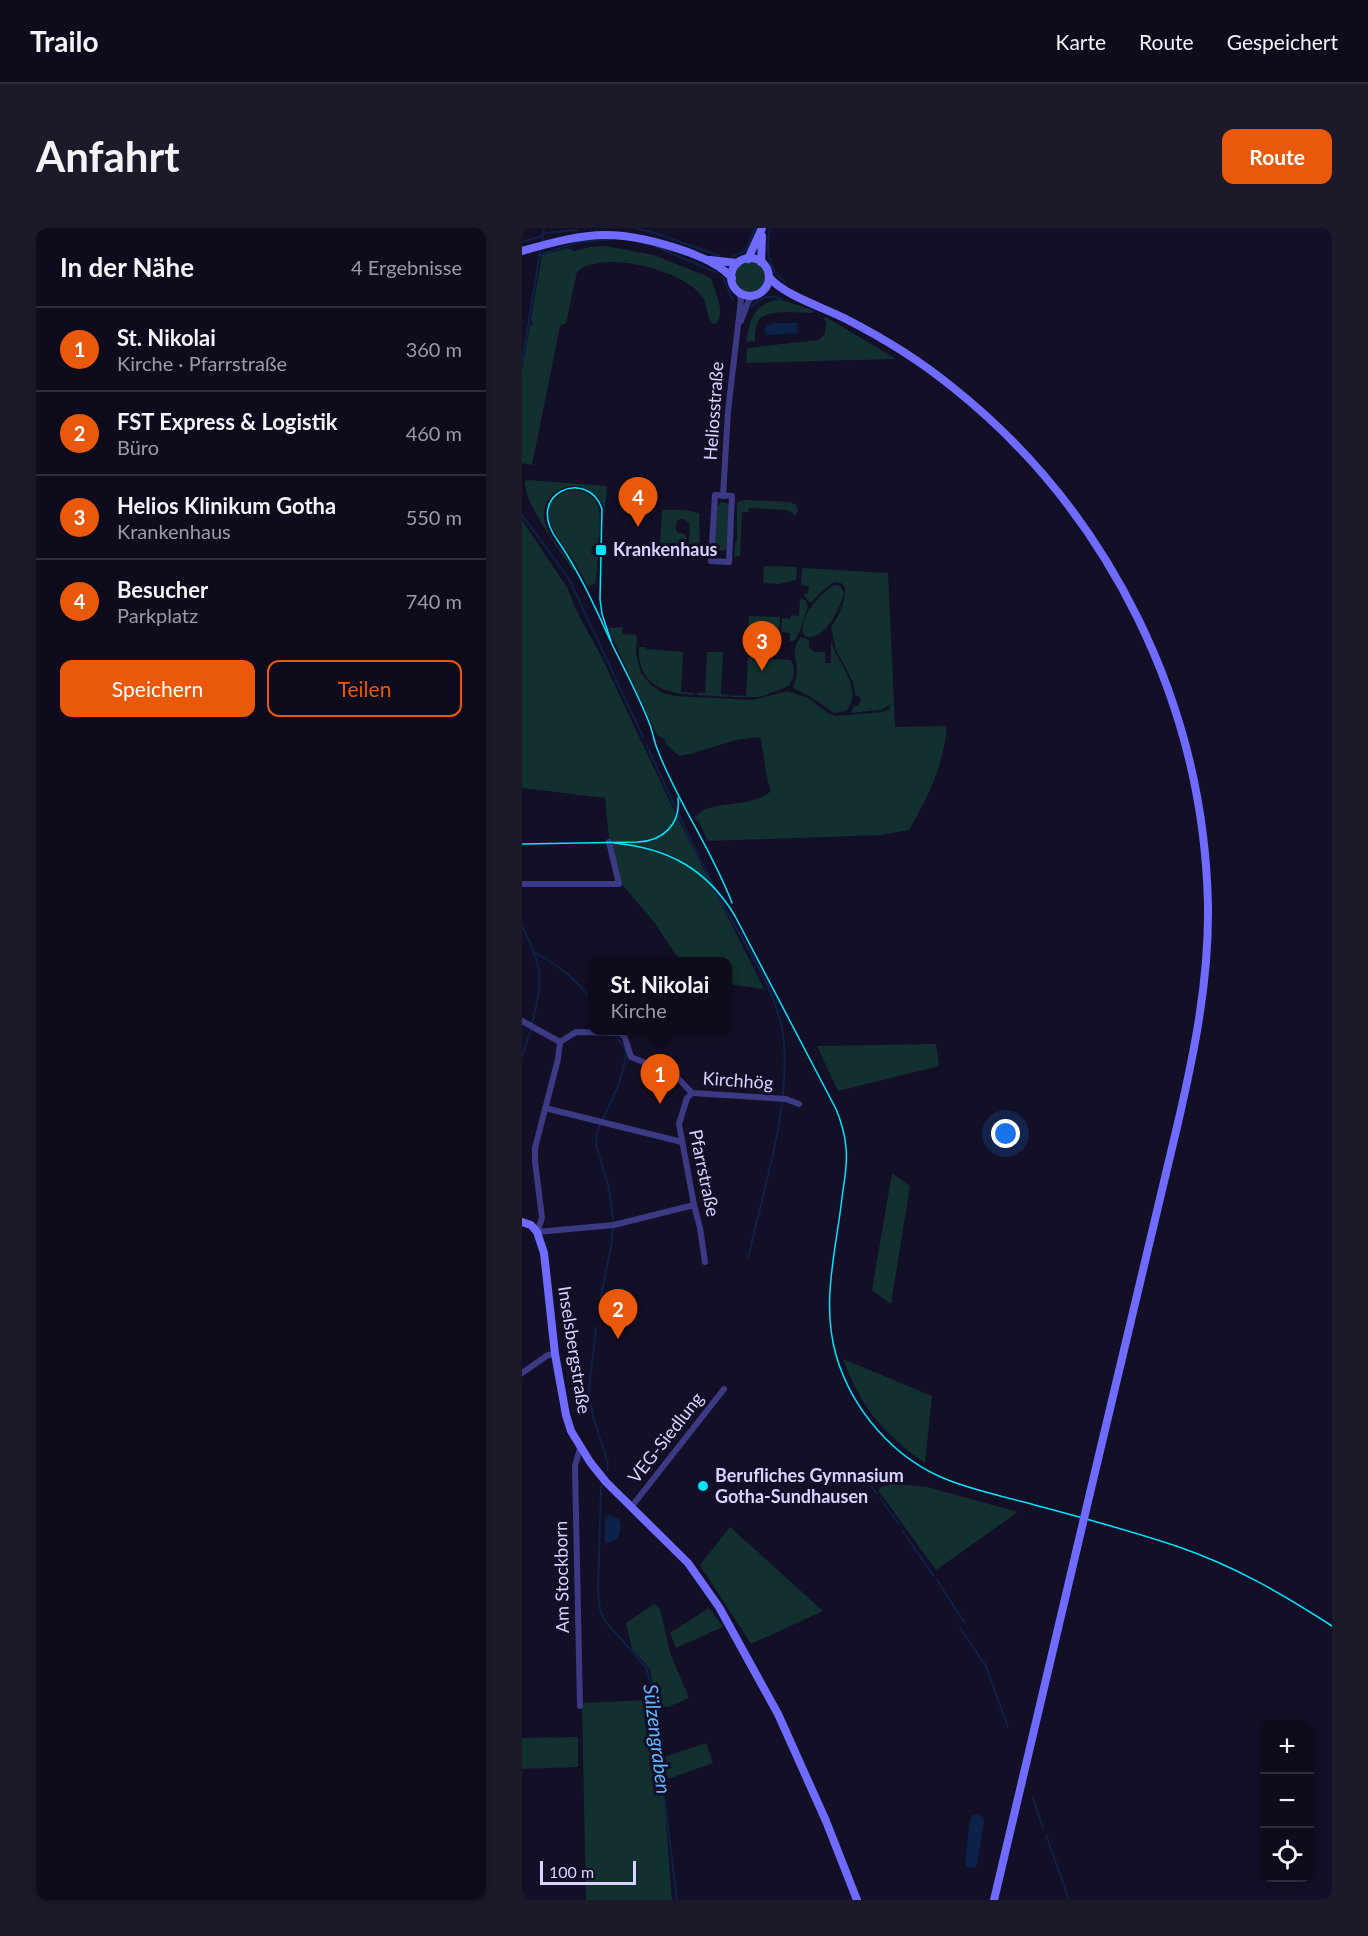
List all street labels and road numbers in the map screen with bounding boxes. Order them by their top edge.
street label: Heliosstraße [699,361,727,461]
street label: Kirchhög [702,1067,774,1093]
street label: Pfarrstraße [685,1127,725,1218]
street label: Inselsbergstraße [554,1284,596,1415]
street label: VEG-Siedlung [623,1387,708,1487]
street label: Am Stockborn [549,1521,573,1633]

